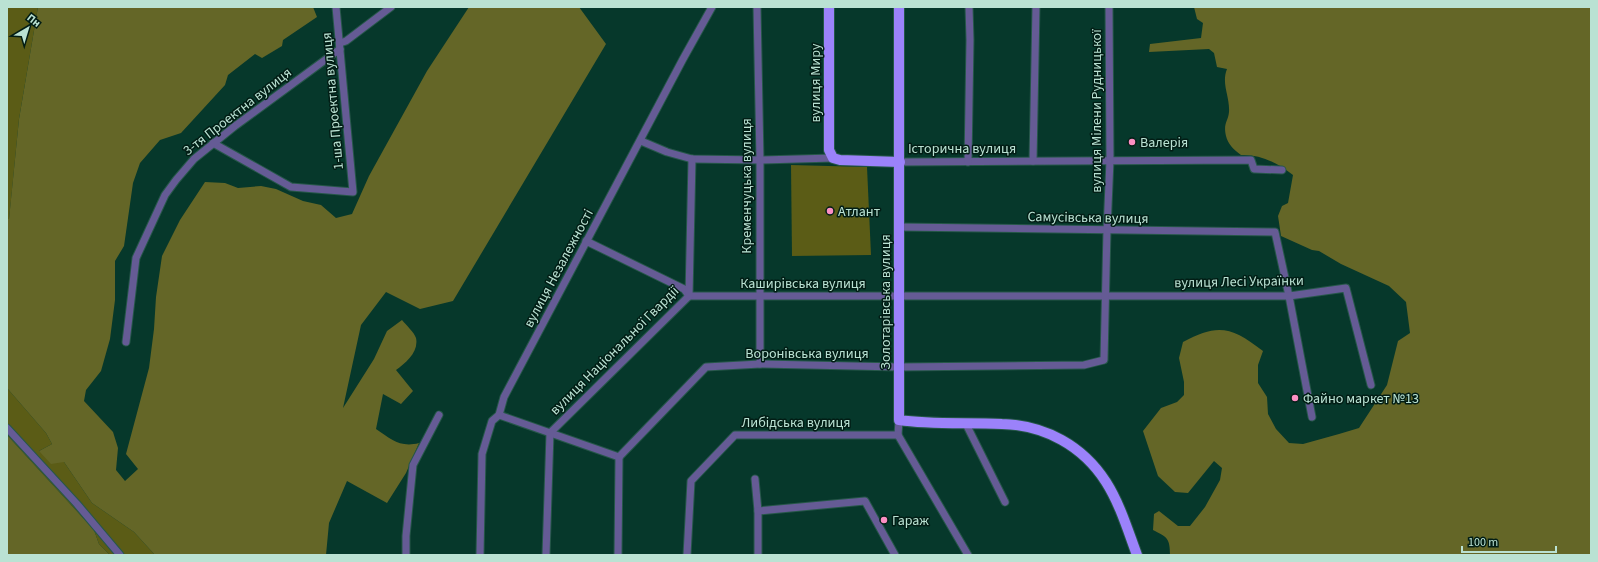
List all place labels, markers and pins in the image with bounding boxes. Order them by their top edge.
place label: Валерія [1140,133,1188,153]
marker: Валерія [1127,137,1137,147]
place label: Атлант [838,202,881,222]
marker: Атлант [825,206,835,216]
place label: Файно маркет №13 [1303,389,1419,409]
marker: Файно маркет №13 [1290,393,1300,403]
place label: Гараж [892,511,929,531]
marker: Гараж [879,515,889,525]

